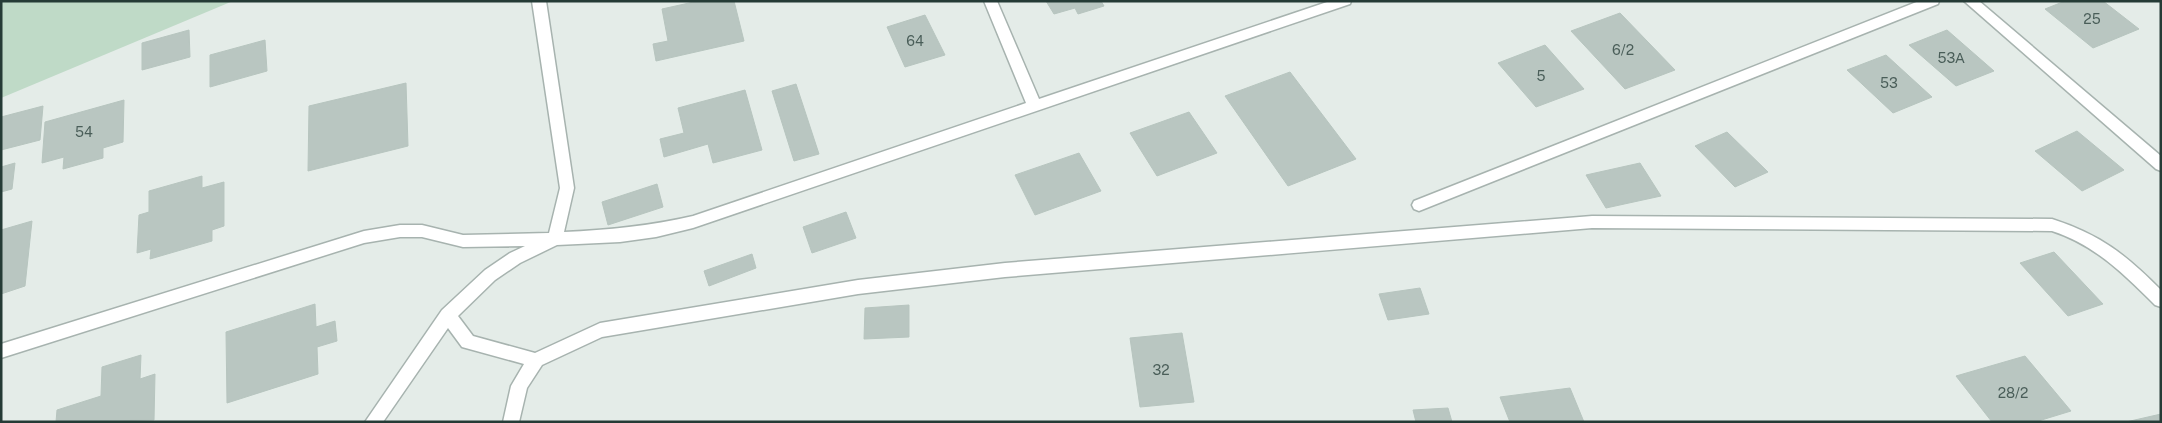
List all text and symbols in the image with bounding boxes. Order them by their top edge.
house number: 25 [2083,11,2101,27]
house number: 64 [906,33,924,49]
house number: 6/2 [1612,42,1634,58]
house number: 53А [1937,50,1965,66]
house number: 5 [1537,68,1546,84]
house number: 53 [1880,75,1898,91]
house number: 54 [75,124,93,140]
house number: 32 [1152,362,1170,378]
house number: 28/2 [1998,385,2028,401]

